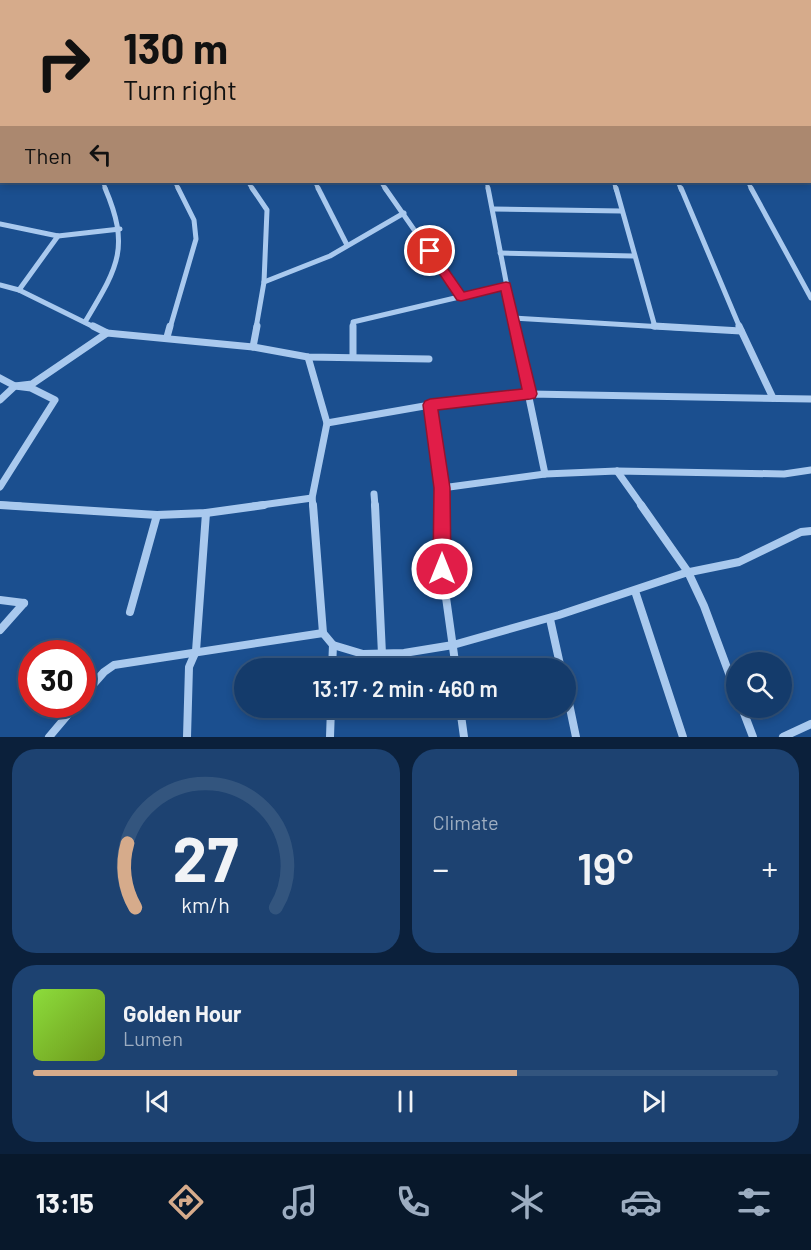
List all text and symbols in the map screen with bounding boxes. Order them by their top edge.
text: 130 m [123,22,228,72]
icon: right [24,24,102,102]
text: Turn right [123,73,237,105]
icon: left [84,138,117,171]
text: Then [24,142,72,168]
pin [404,225,455,276]
icon: arrive [413,234,446,267]
position arrow [410,537,474,601]
speed limit sign: 30 [18,640,96,718]
map controls [726,652,792,718]
button: search [726,652,792,718]
text: 13:17 · 2 min · 460 m [312,675,498,701]
text: Climate [433,810,499,834]
text: 27 [173,820,239,894]
text: 19° [577,840,634,894]
text: − [433,848,449,888]
text: + [762,848,778,888]
text: km/h [181,892,230,917]
text: Golden Hour [123,1000,241,1026]
text: Lumen [123,1026,183,1050]
icon: previous [141,1085,174,1118]
icon: pause [389,1085,422,1118]
icon: next [637,1085,670,1118]
icon: directions [165,1181,207,1223]
icon: music [279,1181,321,1223]
icon: phone [392,1181,434,1223]
icon: climate [506,1181,548,1223]
icon: car [620,1181,662,1223]
icon: filters [733,1181,775,1223]
text: 13:15 [36,1186,94,1218]

